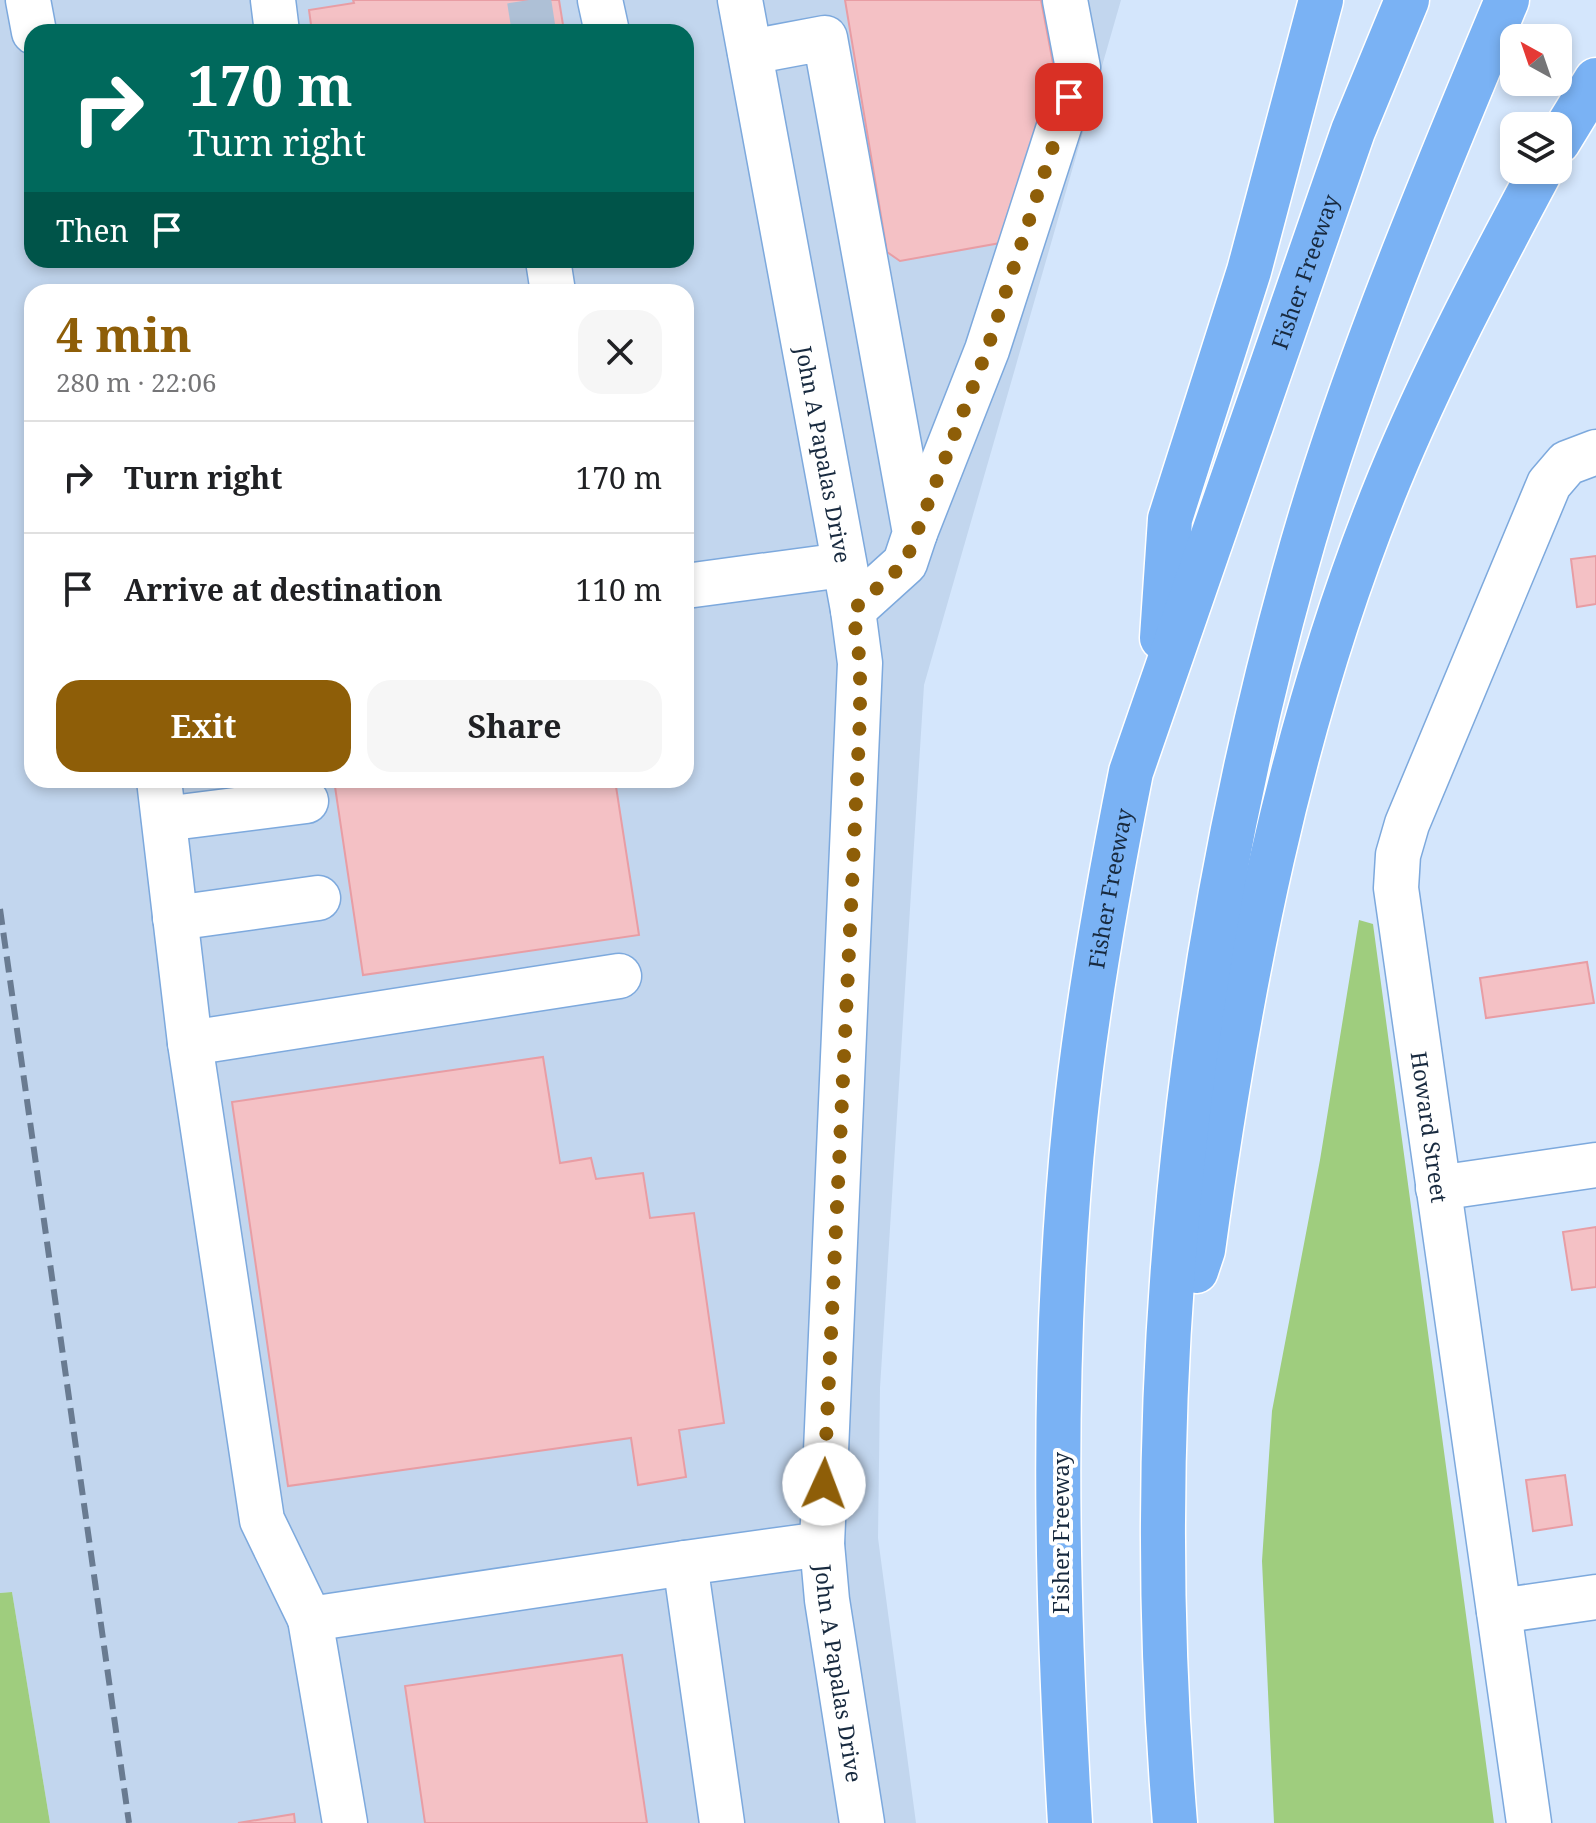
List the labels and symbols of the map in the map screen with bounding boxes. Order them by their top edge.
north arrow [1500,24,1572,96]
pin [1035,63,1103,131]
street label: Fisher Freeway [1264,190,1345,353]
street label: John A Papalas Drive [789,342,859,565]
street label: Fisher Freeway [1080,805,1139,971]
street label: Howard Street [1405,1049,1455,1205]
position arrow [782,1442,866,1526]
street label: Fisher Freeway [1045,1451,1075,1614]
street label: John A Papalas Drive [809,1562,870,1784]

